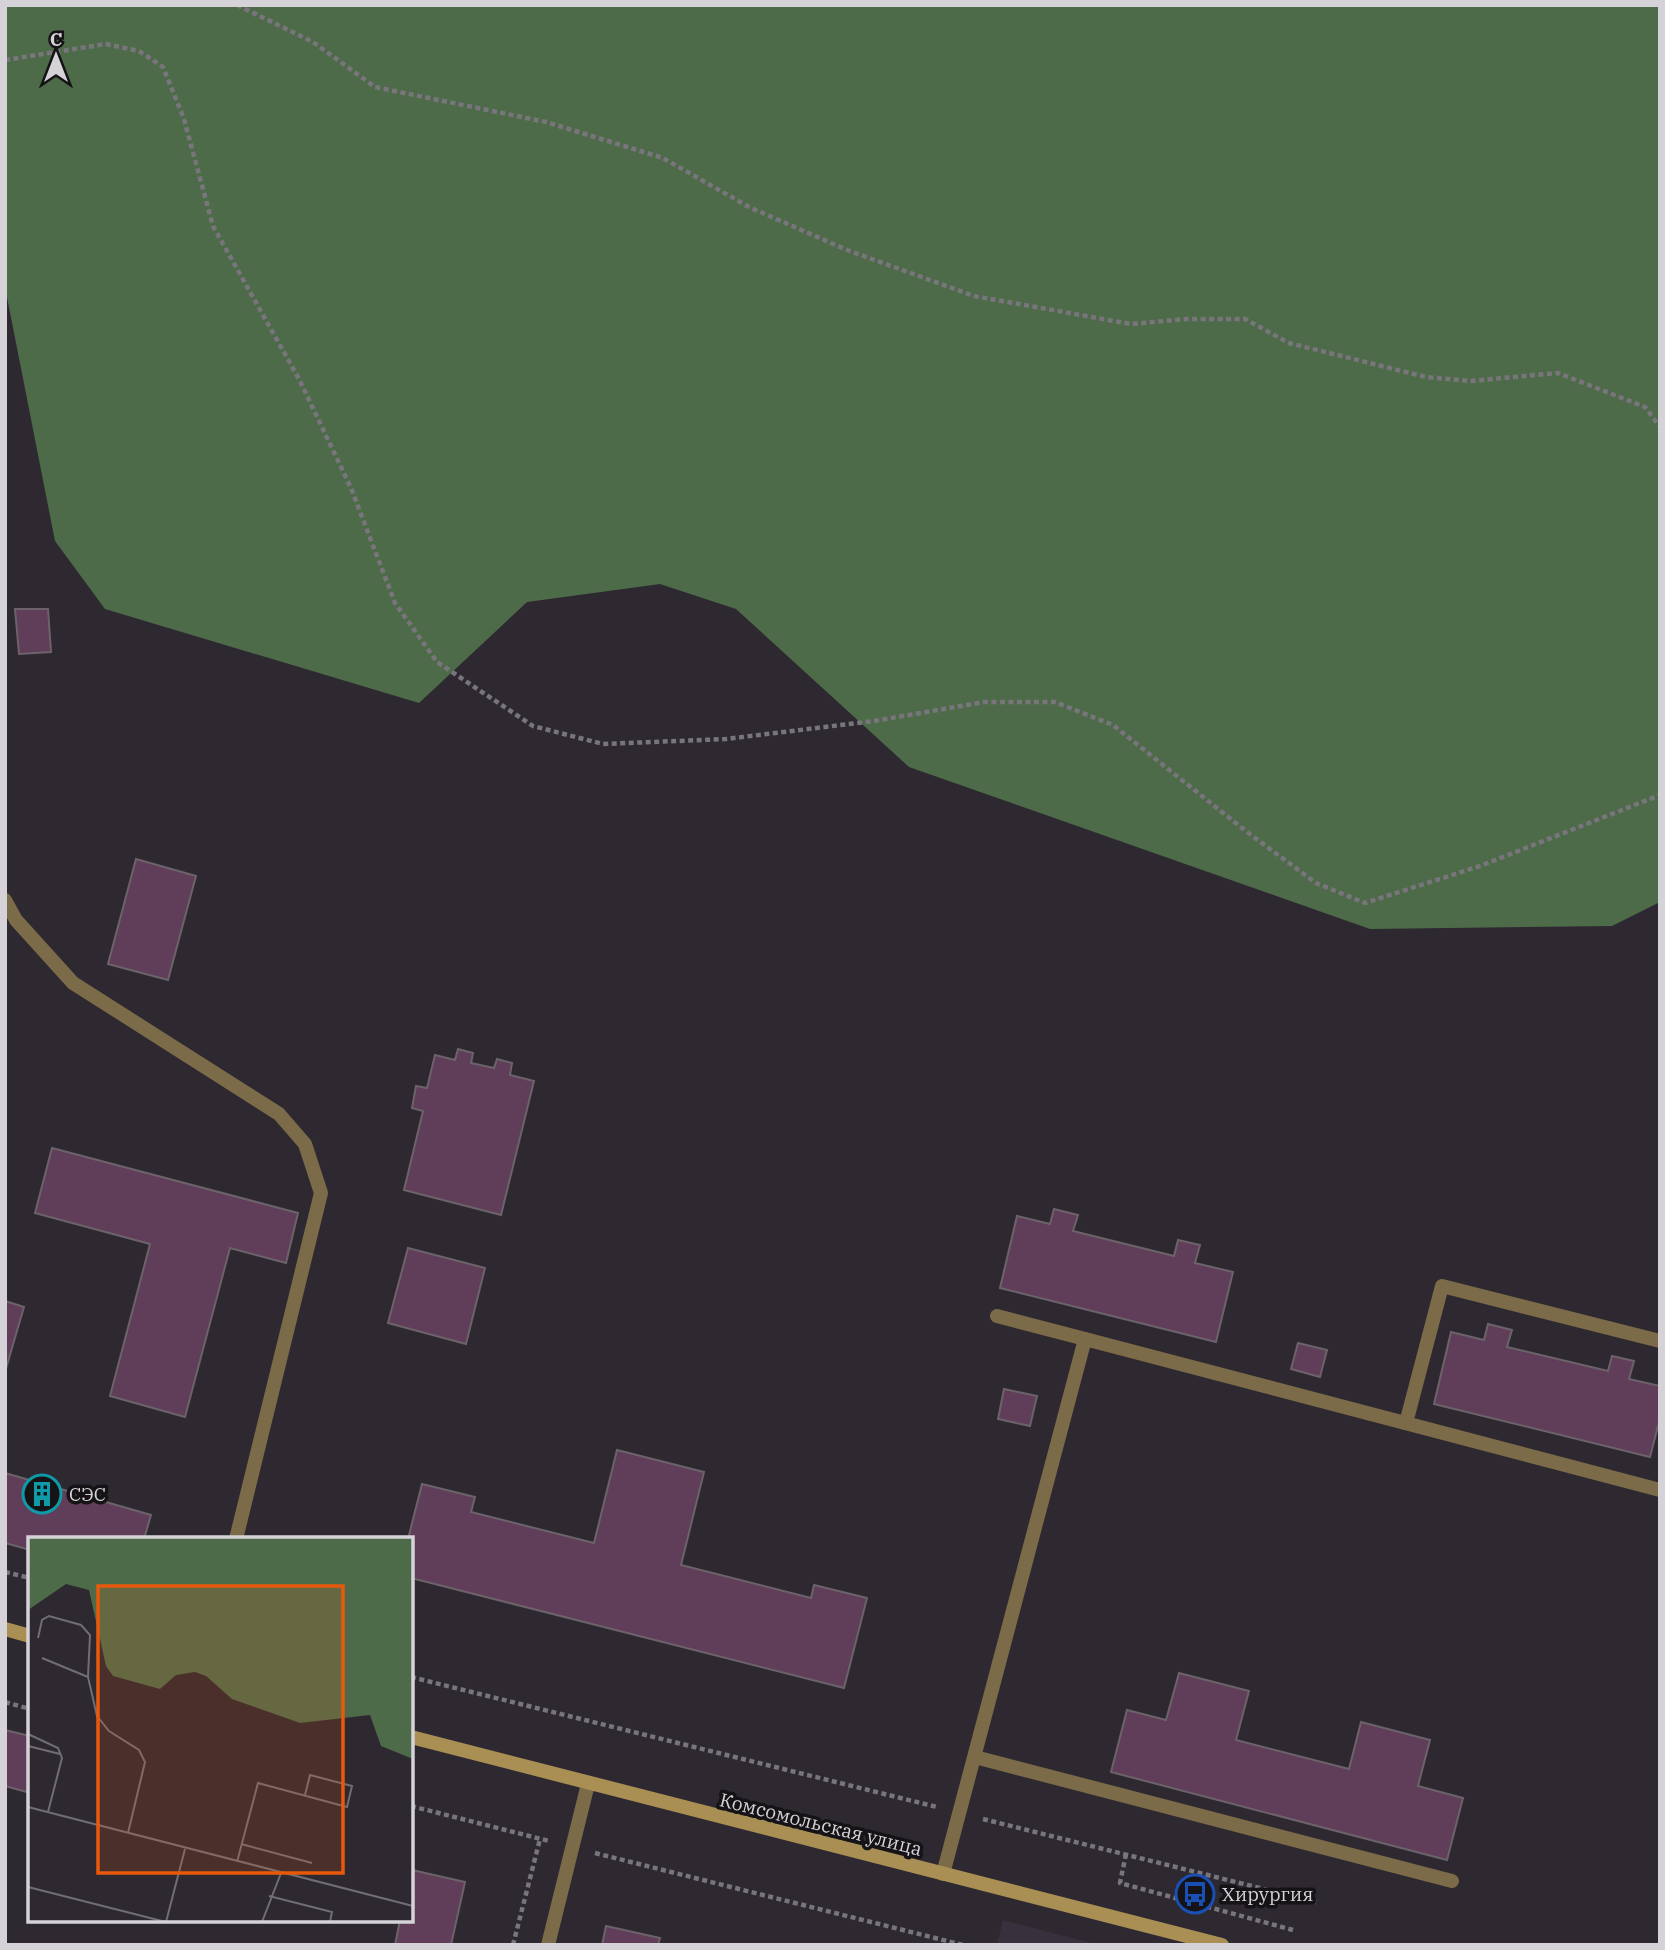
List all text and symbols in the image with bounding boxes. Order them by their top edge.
north arrow [21,21,91,91]
text: С [50,27,62,51]
building icon: СЭС [21,1473,63,1515]
place label: СЭС [69,1482,106,1506]
inset map [28,1537,413,1922]
street label: Комсомольская улица [717,1787,925,1861]
bus stop icon: Хирургия [1174,1873,1216,1915]
place label: Хирургия [1222,1882,1313,1906]

